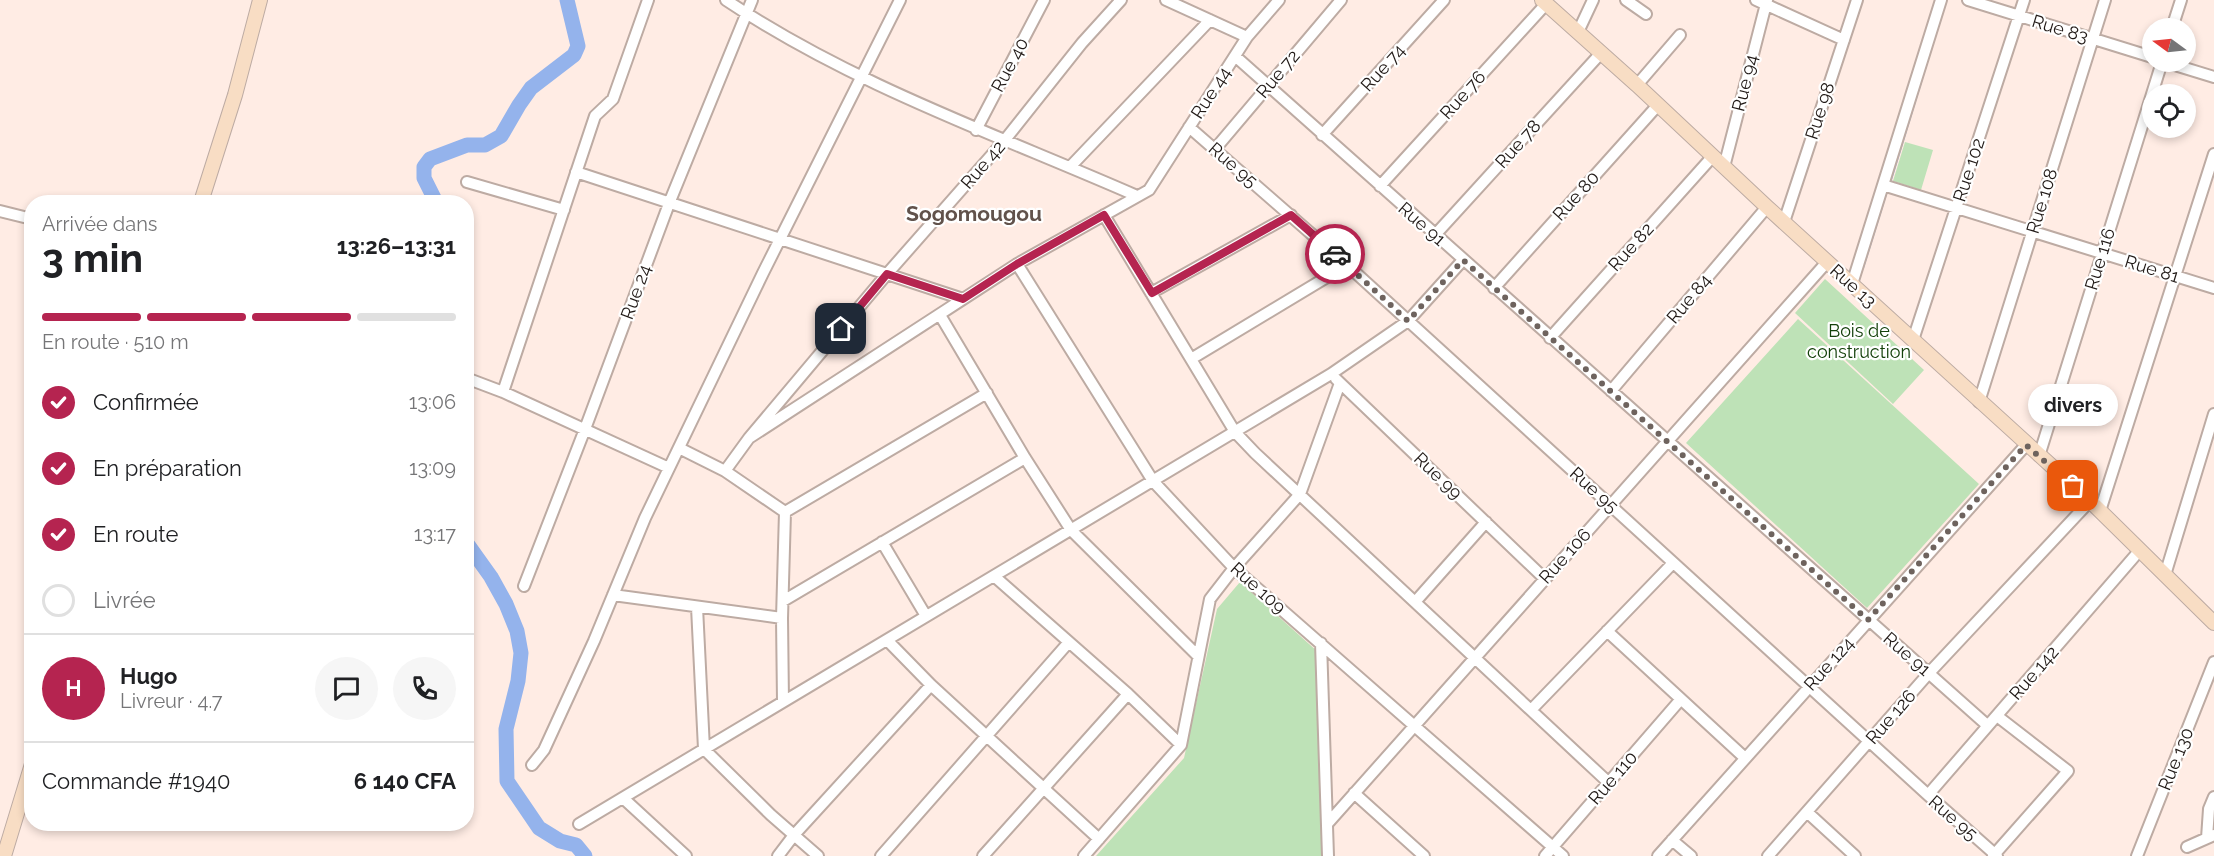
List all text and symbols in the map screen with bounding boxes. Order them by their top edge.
street label: Rue 83 [2029,10,2091,47]
north arrow [2142,18,2196,72]
map controls [2142,18,2196,138]
street label: Rue 40 [987,34,1033,95]
street label: Rue 74 [1356,40,1409,95]
street label: Rue 72 [1251,45,1304,102]
street label: Rue 94 [1727,52,1762,113]
street label: Rue 44 [1186,63,1235,122]
street label: Rue 76 [1435,66,1490,123]
street label: Rue 98 [1800,80,1839,142]
button: locate [2142,84,2196,138]
street label: Rue 78 [1490,115,1545,172]
street label: Rue 102 [1948,135,1989,204]
street label: Rue 42 [956,136,1009,193]
street label: Rue 95 [1205,138,1262,192]
street label: Rue 108 [2022,166,2061,236]
street label: Rue 80 [1548,167,1603,225]
street label: Rue 91 [1394,197,1450,250]
district label: Sogomougou [906,201,1042,226]
text: Arrivée dans [42,212,157,236]
street label: Rue 82 [1604,218,1658,275]
courier [1305,224,1365,284]
street label: Rue 116 [2080,225,2119,292]
text: 13:26–13:31 [337,233,456,259]
text: 3 min [42,235,143,281]
icon: car [1319,238,1352,271]
street label: Rue 81 [2122,250,2182,287]
street label: Rue 13 [1826,259,1881,312]
street label: Rue 24 [616,261,655,322]
street label: Rue 84 [1662,270,1715,328]
pin [815,303,866,354]
icon: home [824,312,857,345]
park label: Bois de construction [1807,320,1911,362]
text: En route · 510 m [42,330,189,354]
callout: divers [2028,384,2118,426]
icon: check [42,386,75,419]
text: Confirmée [93,389,199,415]
text: 13:06 [409,390,456,414]
text: divers [2044,393,2102,417]
street label: Rue 99 [1410,448,1467,504]
icon: check [42,452,75,485]
text: En préparation [93,455,242,481]
text: 13:09 [409,456,456,480]
pin [2047,460,2098,511]
street label: Rue 95 [1566,462,1623,517]
icon: bag [2056,469,2089,502]
icon: check [42,518,75,551]
text: En route [93,521,178,547]
text: 13:17 [414,522,456,546]
street label: Rue 106 [1534,524,1595,588]
street label: Rue 109 [1227,557,1290,618]
text: Livrée [93,587,156,613]
street label: Rue 91 [1879,627,1935,680]
street label: Rue 124 [1799,633,1858,695]
street label: Rue 142 [2005,641,2063,704]
button: chat [315,657,378,720]
button: phone [393,657,456,720]
text: Hugo [120,663,177,689]
text: H [65,675,82,701]
street label: Rue 126 [1861,685,1920,748]
text: Livreur · 4.7 [120,689,222,713]
street label: Rue 130 [2153,724,2198,793]
street label: Rue 110 [1584,747,1642,809]
text: Commande #1940 [42,768,230,794]
text: 6 140 CFA [354,768,456,794]
street label: Rue 95 [1925,791,1982,845]

